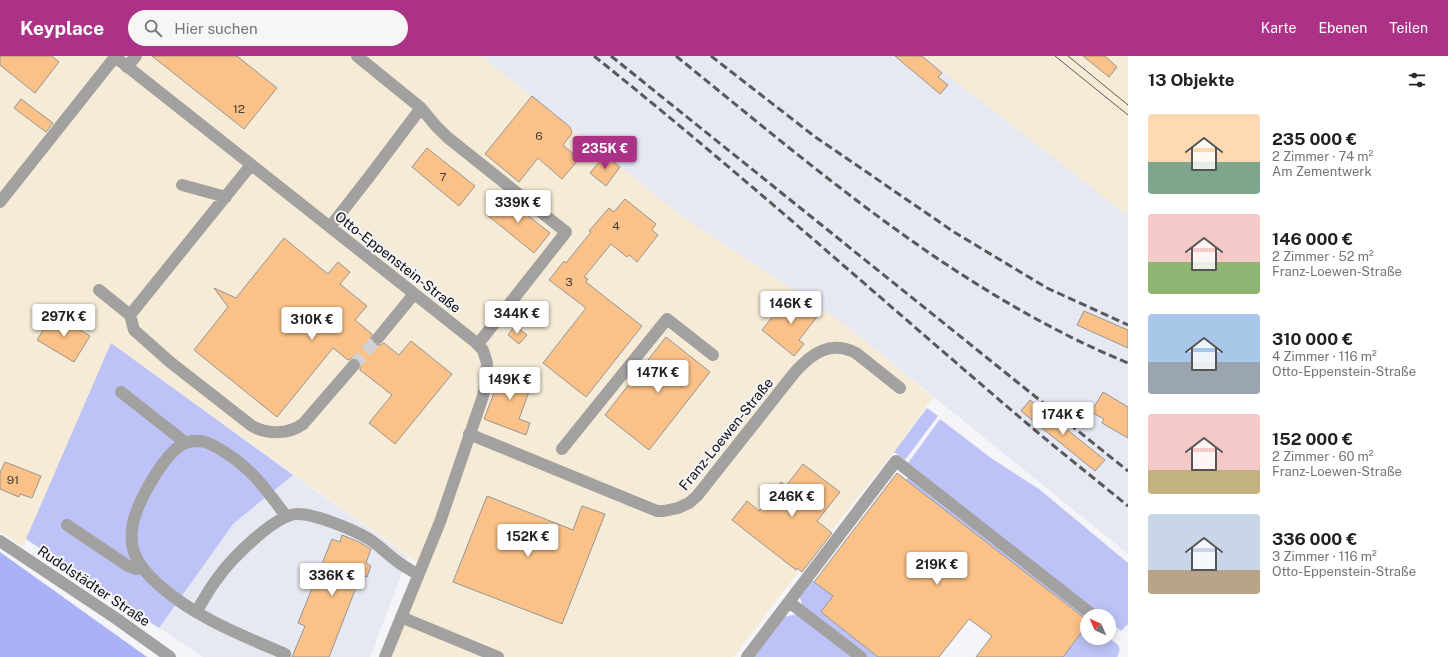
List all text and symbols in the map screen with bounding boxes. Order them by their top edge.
search box [128,10,408,46]
text: Keyplace [20,17,104,39]
icon: search [142,17,164,39]
text: Hier suchen [174,20,258,37]
text: Karte [1261,20,1296,36]
text: Ebenen [1318,20,1367,36]
text: Teilen [1389,20,1428,36]
icon: filters [1406,69,1428,91]
text: 13 Objekte [1148,70,1235,90]
house number: 12 [233,102,245,116]
house number: 6 [535,129,543,143]
text: 235 000 € [1272,129,1357,149]
icon: home [1180,130,1228,178]
pin: 235K € [572,136,638,170]
text: 235K € [582,141,628,156]
text: 2 Zimmer · 74 m² [1272,149,1373,164]
text: Am Zementwerk [1272,164,1372,179]
house number: 7 [439,170,447,184]
pin: 339K € [485,190,551,224]
text: 339K € [495,195,541,210]
street label: Otto-Eppenstein-Straße [332,208,464,316]
house number: 4 [612,219,620,233]
text: 146 000 € [1272,229,1353,249]
icon: home [1180,230,1228,278]
text: 2 Zimmer · 52 m² [1272,249,1374,264]
text: Franz-Loewen-Straße [1272,264,1402,279]
house number: 3 [565,275,573,289]
pin: 146K € [758,291,824,325]
text: 146K € [769,296,813,311]
pin: 344K € [484,301,550,335]
pin: 297K € [31,304,97,338]
text: 344K € [494,306,540,321]
pin: 310K € [279,307,345,341]
text: 297K € [41,309,87,324]
text: 310K € [290,312,334,327]
text: 310 000 € [1272,329,1353,349]
icon: home [1180,330,1228,378]
text: 4 Zimmer · 116 m² [1272,349,1377,364]
pin: 147K € [625,360,691,394]
text: Otto-Eppenstein-Straße [1272,364,1416,379]
text: 147K € [637,365,679,380]
pin: 149K € [477,367,543,401]
text: 149K € [488,372,532,387]
street label: Franz-Loewen-Straße [676,375,776,493]
pin: 174K € [1030,402,1096,436]
text: 174K € [1042,407,1084,422]
text: 152 000 € [1272,429,1353,449]
icon: home [1180,430,1228,478]
text: 2 Zimmer · 60 m² [1272,449,1374,464]
text: Franz-Loewen-Straße [1272,464,1402,479]
house number: 91 [7,473,19,487]
pin: 246K € [759,484,825,518]
text: 246K € [769,489,815,504]
pin: 152K € [495,524,561,558]
text: 152K € [506,529,550,544]
text: 336 000 € [1272,529,1357,549]
icon: home [1180,530,1228,578]
street label: Rudolstädter Straße [35,542,153,630]
text: 3 Zimmer · 116 m² [1272,549,1377,564]
pin: 219K € [904,552,970,586]
text: 219K € [915,557,959,572]
pin: 336K € [299,563,365,597]
text: Otto-Eppenstein-Straße [1272,564,1416,579]
text: 336K € [309,568,355,583]
north arrow [1080,609,1116,645]
map controls [1080,609,1116,645]

